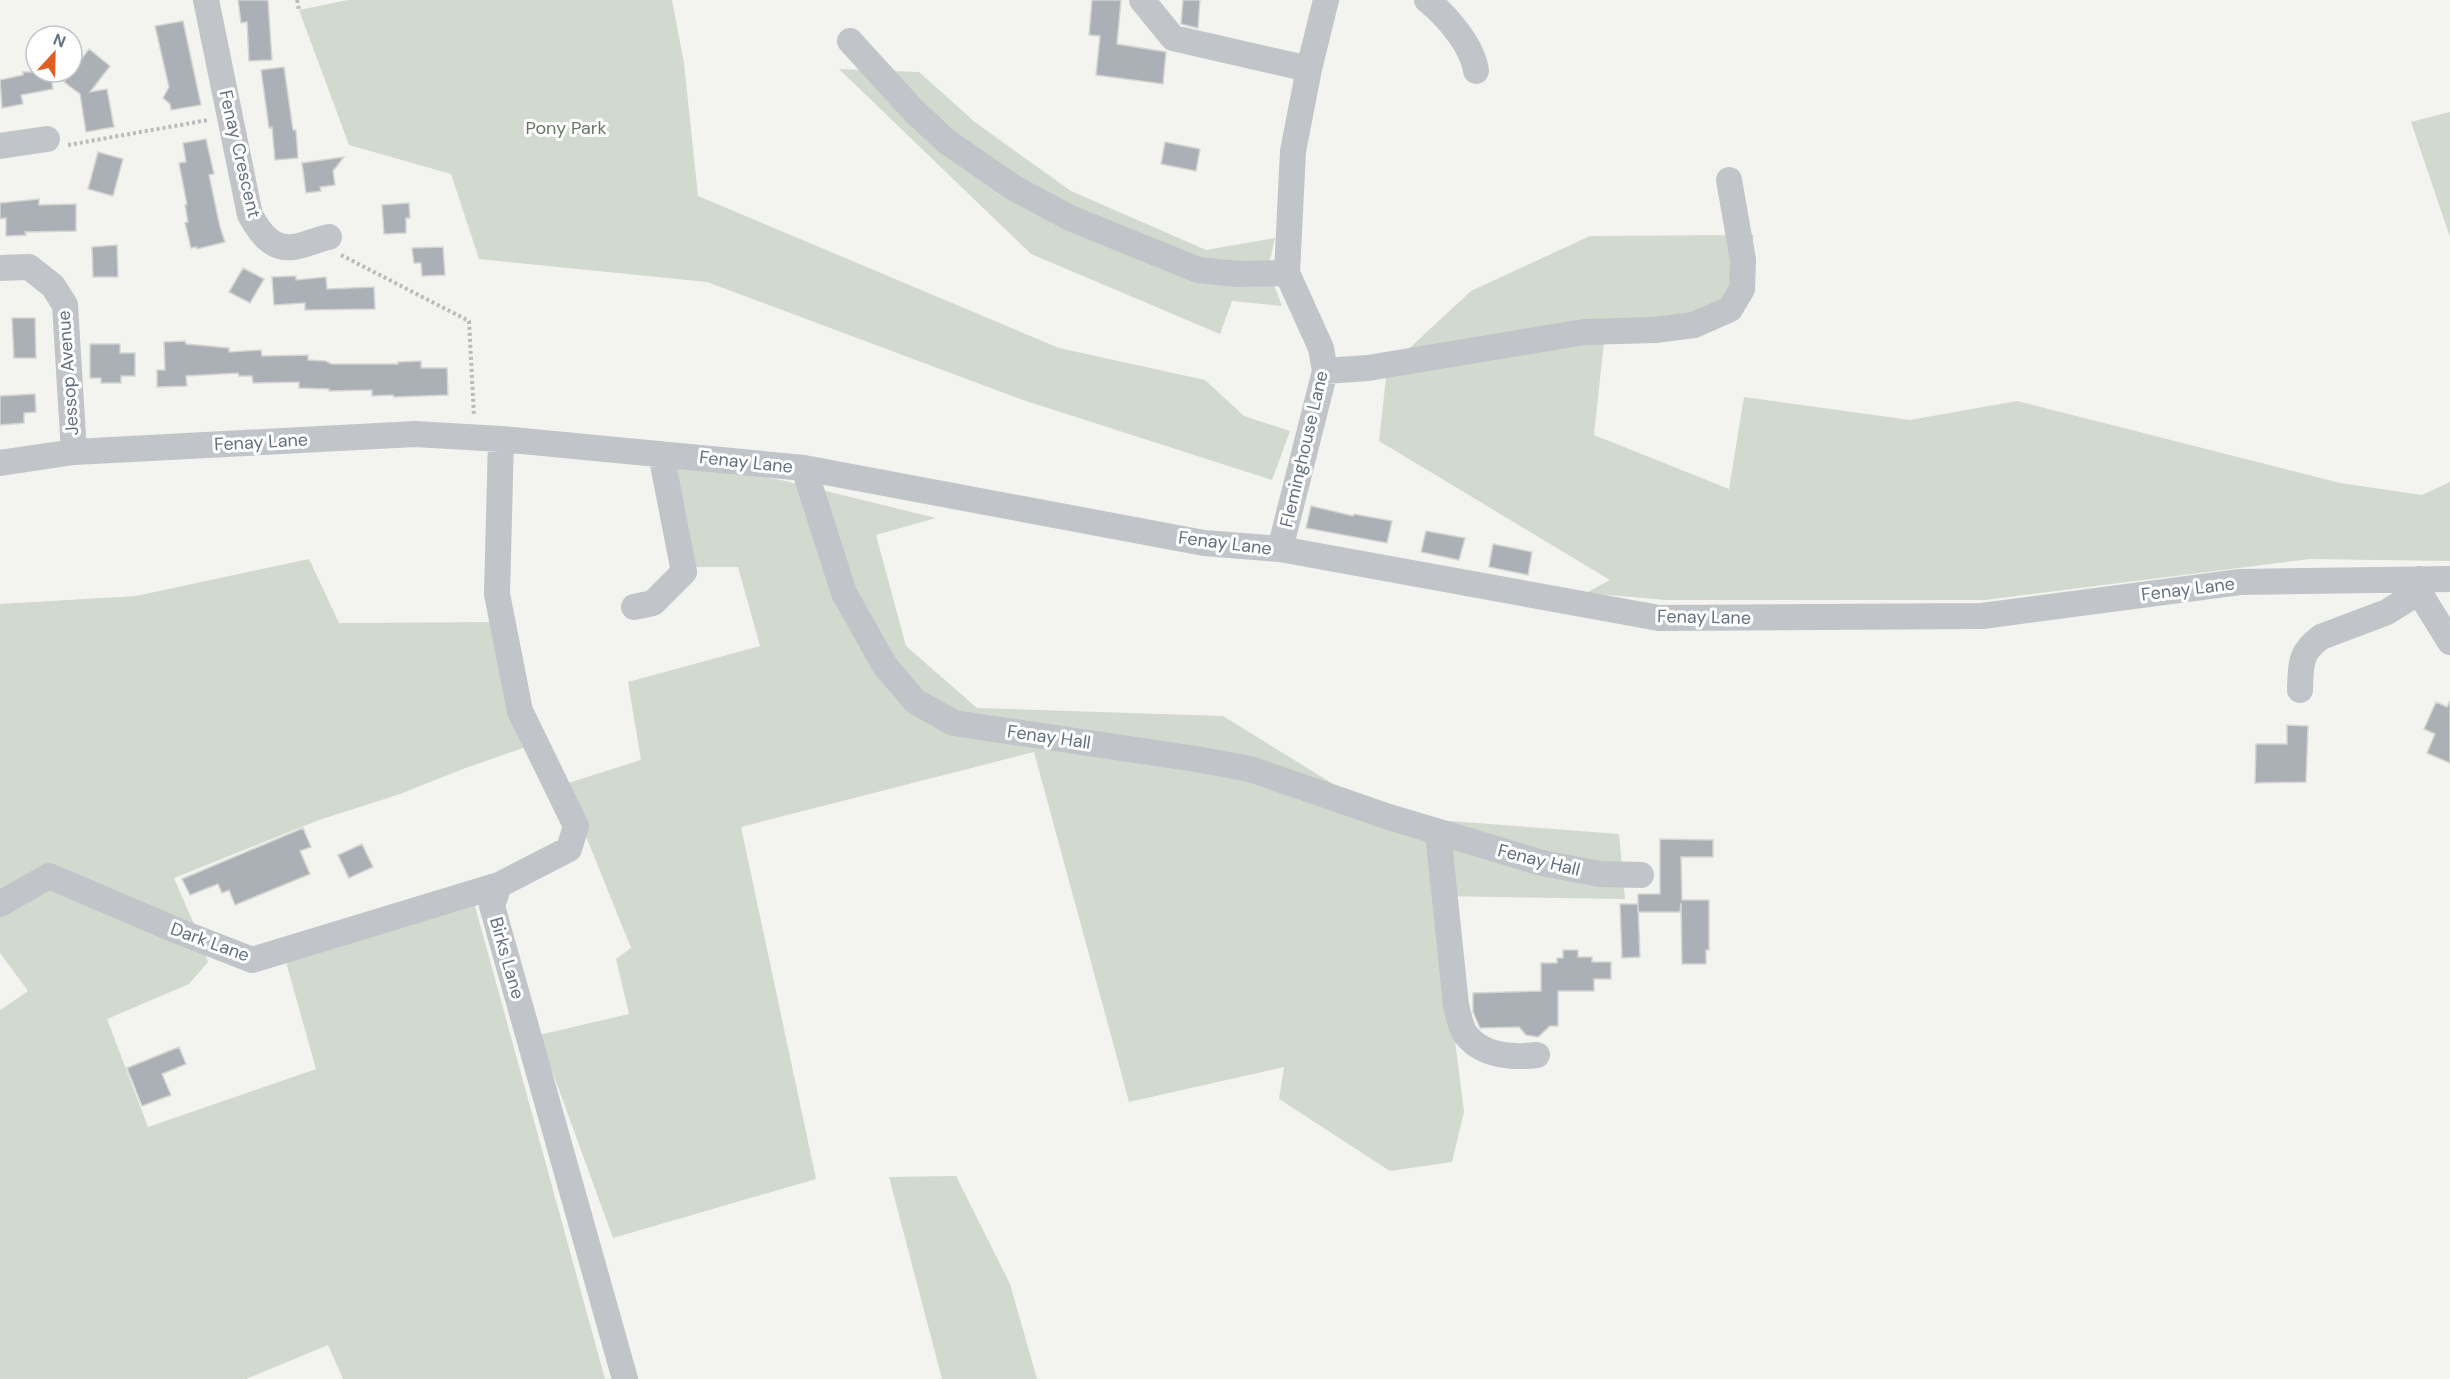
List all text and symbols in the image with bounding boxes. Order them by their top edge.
north arrow [24,24,84,84]
text: N [50,29,69,52]
street label: Fenay Crescent [214,88,266,220]
park label: Pony Park [526,116,607,140]
street label: Jessop Avenue [52,310,84,436]
street label: Fleminghouse Lane [1274,368,1334,530]
street label: Fenay Lane [213,428,309,456]
street label: Fenay Lane [698,445,794,479]
street label: Fenay Lane [1177,525,1273,561]
street label: Fenay Lane [2140,571,2236,607]
street label: Fenay Lane [1657,604,1751,630]
street label: Fenay Hall [1006,719,1092,755]
street label: Fenay Hall [1495,838,1583,882]
street label: Birks Lane [484,914,530,1002]
street label: Dark Lane [167,917,253,967]

